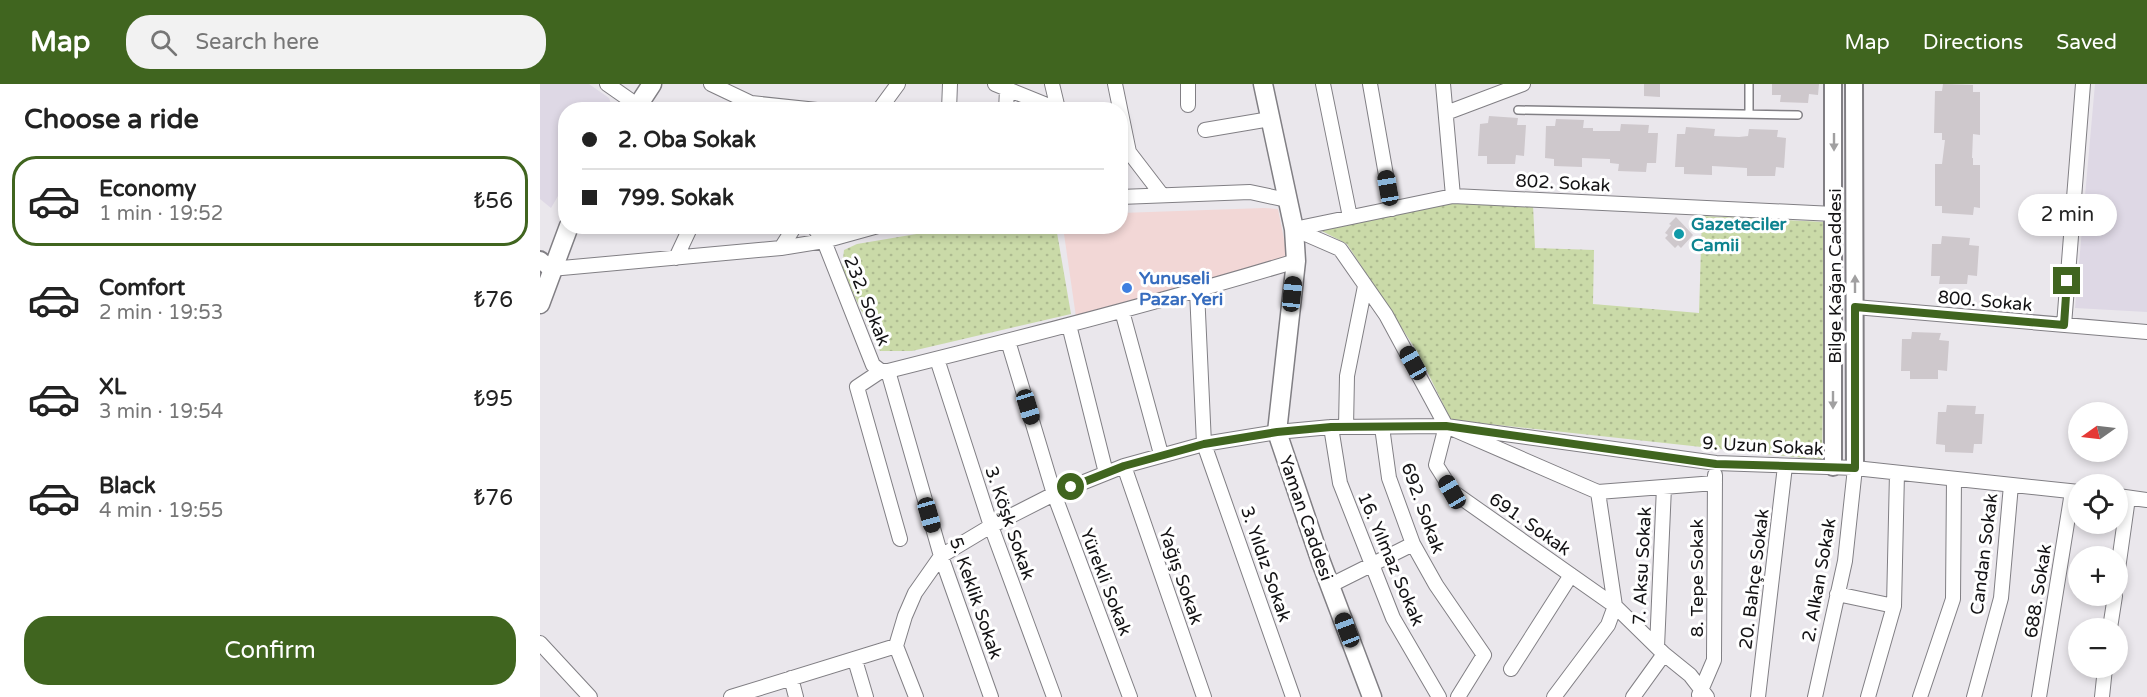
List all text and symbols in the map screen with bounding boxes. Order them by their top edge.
search box [126,15,546,69]
text: Map [30,25,90,59]
icon: search [147,26,180,59]
text: Search here [195,29,319,55]
text: Map [1844,30,1890,55]
text: Directions [1923,30,2023,55]
text: Saved [2056,30,2117,55]
text: Choose a ride [24,103,199,136]
text: 2. Oba Sokak [618,127,756,153]
one-way arrow [1829,133,1839,152]
car [1376,169,1400,207]
street label: 802. Sokak [1515,170,1611,196]
icon: car [27,174,81,228]
text: Economy [99,176,196,202]
text: 799. Sokak [618,185,734,211]
text: ₺56 [474,188,513,214]
street label: Bilge Kağan Caddesi [1824,188,1846,364]
callout: 2 min [2018,194,2116,236]
text: 1 min · 19:52 [99,202,223,226]
text: 2 min [2041,203,2094,227]
place label: Gazeteciler Camii [1691,213,1788,256]
marker: Gazeteciler Camii [1672,227,1686,241]
street label: 232. Sokak [839,253,895,349]
place label: Yunuseli Pazar Yeri [1139,267,1223,310]
route end [2053,267,2080,294]
icon: car [27,273,81,327]
one-way arrow [1850,274,1860,293]
text: Comfort [99,275,185,301]
car [1281,275,1303,313]
marker: Yunuseli Pazar Yeri [1120,281,1134,295]
street label: 800. Sokak [1937,286,2033,316]
text: ₺76 [474,287,513,313]
text: 2 min · 19:53 [99,301,223,325]
car [1396,343,1430,383]
icon: car [27,372,81,426]
text: XL [99,374,126,400]
text: ₺95 [474,386,513,412]
car [1014,387,1042,427]
one-way arrow [1828,391,1838,410]
text: 3 min · 19:54 [99,400,223,424]
north arrow [2068,402,2128,462]
map controls [2068,402,2128,678]
street label: 9. Uzun Sokak [1702,432,1824,460]
street label: Yaman Caddesi [1274,452,1338,584]
street label: 692. Sokak [1396,460,1450,557]
street label: 3. Köşk Sokak [980,463,1040,583]
icon: car [27,471,81,525]
car [1435,472,1469,512]
text: Black [99,473,156,499]
route start [1057,473,1084,500]
button: locate [2068,474,2128,534]
text: ₺76 [474,485,513,511]
street label: 691. Sokak [1485,488,1575,560]
street label: 16. Yılmaz Sokak [1353,489,1429,629]
street label: Candan Sokak [1966,492,2002,616]
car [915,495,943,535]
text: 4 min · 19:55 [99,499,223,523]
street label: 3. Yıldız Sokak [1236,503,1296,625]
street label: 7. Aksu Sokak [1628,506,1656,626]
street label: 20. Bahçe Sokak [1734,507,1774,651]
street label: 2. Alkan Sokak [1797,516,1841,644]
street label: 8. Tepe Sokak [1686,519,1708,637]
street label: Yürekli Sokak [1075,525,1137,639]
street label: Yağış Sokak [1154,525,1208,627]
street label: 5. Keklik Sokak [945,534,1007,662]
street label: 688. Sokak [2020,542,2056,640]
button: + [2068,546,2128,606]
car [1332,610,1362,650]
button: Confirm [24,616,516,685]
button: − [2068,618,2128,678]

